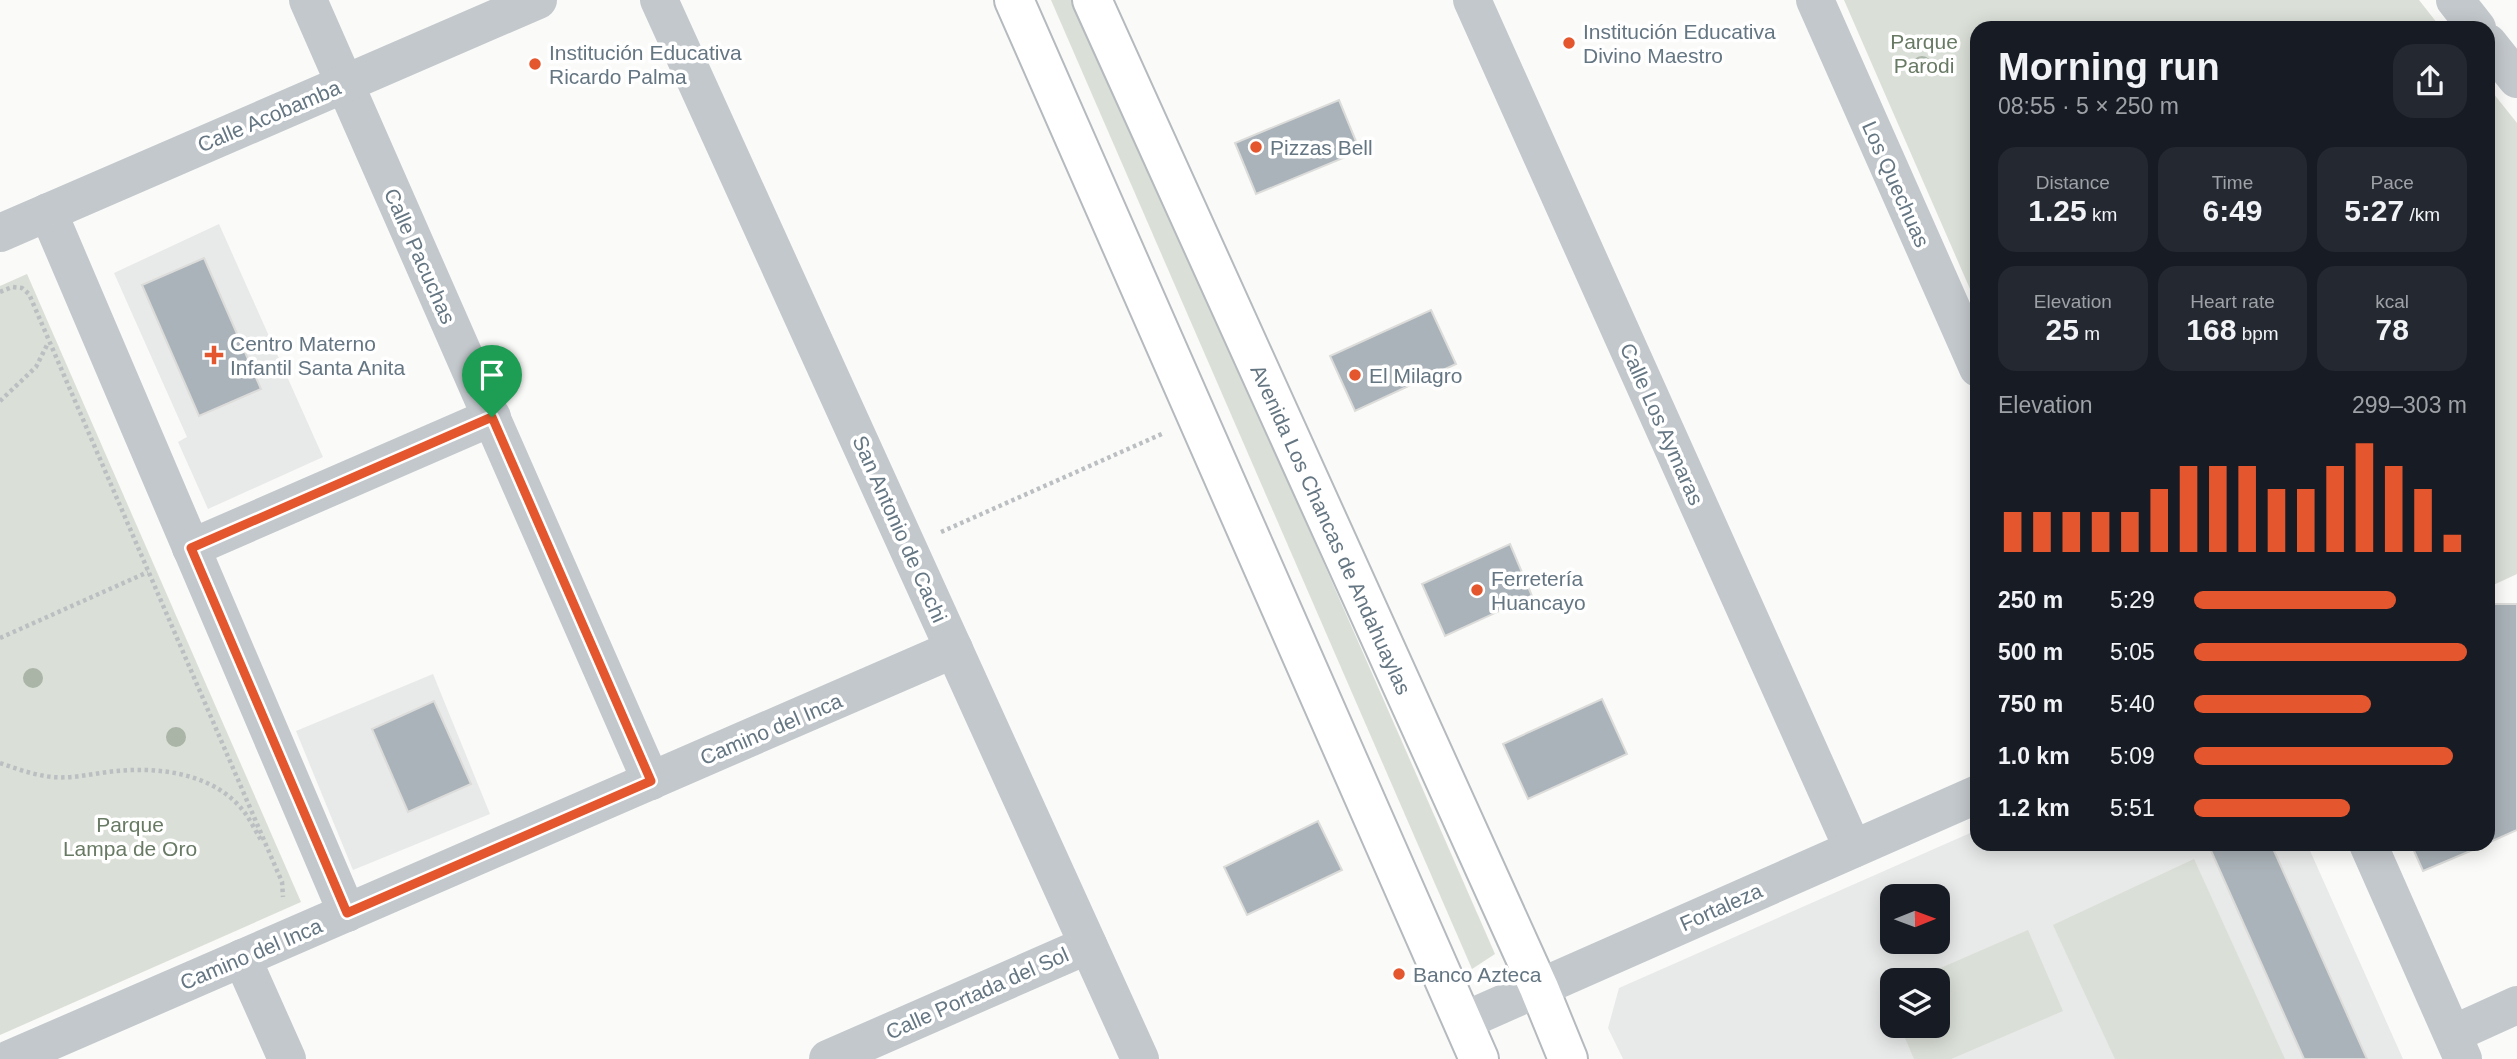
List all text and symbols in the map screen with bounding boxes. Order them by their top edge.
place label: Institución Educativa Divino Maestro [1583,20,1776,67]
park label: Parque Parodi [1890,30,1958,77]
marker: Institución Educativa Divino Maestro [1561,35,1577,51]
place label: Institución Educativa Ricardo Palma [549,41,742,88]
button: share [2393,44,2467,118]
text: Morning run [1998,46,2220,88]
marker: Institución Educativa Ricardo Palma [527,56,543,72]
street label: Calle Acobamba [194,75,344,156]
text: 08:55 · 5 × 250 m [1998,93,2179,119]
street label: Los Quechuas [1858,117,1934,251]
place label: Pizzas Bell [1270,136,1373,159]
marker: Pizzas Bell [1248,139,1264,155]
text: Distance [2036,172,2110,193]
text: Time [2212,172,2253,193]
text: Pace [2371,172,2414,193]
street label: Calle Pacuchas [380,185,460,327]
text: 1.25 [2028,194,2087,227]
text: 6:49 [2202,194,2263,227]
text: 5:27 [2344,194,2404,227]
text: km [2087,204,2117,225]
text: /km [2404,204,2440,225]
text: Elevation [2034,291,2112,312]
text: Heart rate [2190,291,2275,312]
text: kcal [2375,291,2409,312]
text: 25 [2046,313,2079,346]
text: 168 [2186,313,2236,346]
text: 78 [2375,313,2409,346]
text: m [2079,323,2100,344]
text: bpm [2236,323,2279,344]
place label: Centro Materno Infantil Santa Anita [230,332,405,379]
street label: Calle Los Aymaras [1616,340,1708,508]
marker: Centro Materno Infantil Santa Anita [204,345,224,365]
pin [462,345,522,417]
icon: arrive [473,356,511,394]
street label: Avenida Los Chancas de Andahuaylas [1247,361,1416,698]
place label: El Milagro [1369,364,1462,387]
marker: El Milagro [1347,367,1363,383]
text: Elevation [1998,392,2093,418]
text: 299–303 m [2352,392,2467,418]
street label: San Antonio de Cachi [848,432,952,626]
place label: Ferretería Huancayo [1491,567,1586,614]
marker: Ferretería Huancayo [1469,582,1485,598]
text: 250 m [1998,587,2063,613]
text: 5:29 [2110,587,2155,613]
text: 500 m [1998,639,2063,665]
text: 5:05 [2110,639,2155,665]
street label: Camino del Inca [697,689,846,769]
text: 750 m [1998,691,2063,717]
text: 5:40 [2110,691,2155,717]
text: 1.0 km [1998,743,2070,769]
text: 5:09 [2110,743,2155,769]
text: 1.2 km [1998,795,2070,821]
text: 5:51 [2110,795,2155,821]
park label: Parque Lampa de Oro [63,813,197,860]
street label: Fortaleza [1676,879,1766,935]
north arrow [1880,884,1950,954]
map controls [1880,884,1950,1038]
street label: Camino del Inca [177,914,326,994]
street label: Calle Portada del Sol [882,942,1072,1044]
place label: Banco Azteca [1413,963,1542,986]
marker: Banco Azteca [1391,966,1407,982]
button: layers [1880,968,1950,1038]

